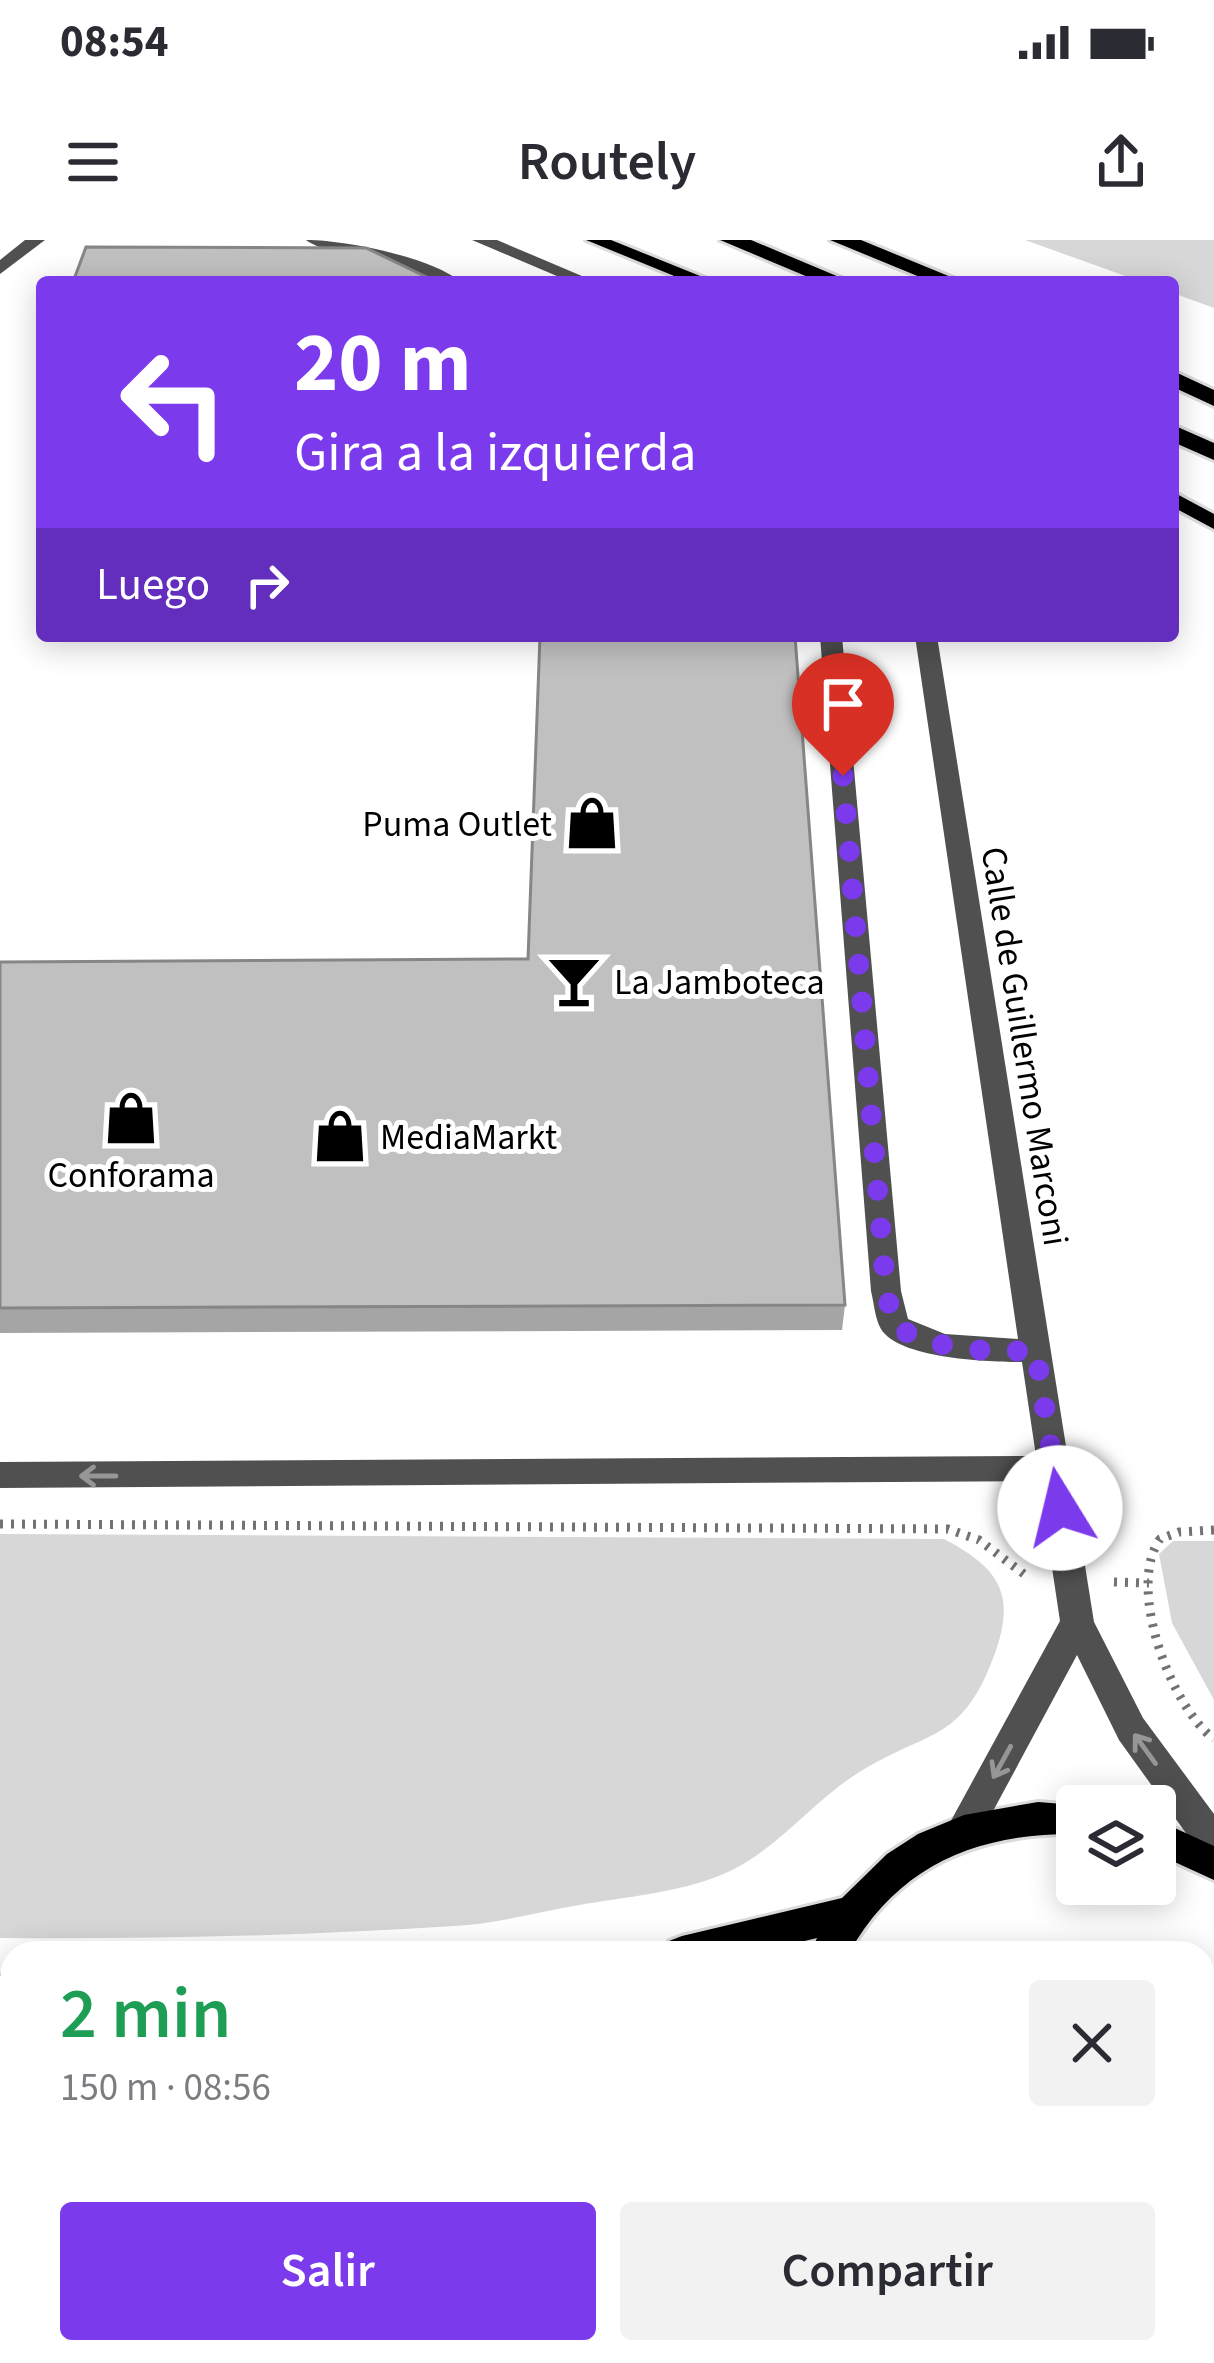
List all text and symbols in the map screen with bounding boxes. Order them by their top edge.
text: 08:54 [60,10,169,74]
text: Routely [518,124,696,201]
icon: menu [60,129,126,195]
icon: share [1088,129,1154,195]
text: 20 m [294,304,472,424]
icon: left [96,324,252,480]
text: Gira a la izquierda [294,415,696,492]
icon: right [234,552,300,618]
text: Luego [96,553,210,617]
pin [792,653,894,776]
icon: arrive [810,671,876,737]
shop icon: Puma Outlet [563,794,621,852]
place label: Puma Outlet [362,799,552,850]
street label: Calle de Guillermo Marconi [968,843,1081,1249]
bar icon: La Jamboteca [545,952,603,1010]
place label: La Jamboteca [614,957,825,1008]
shop icon: Conforama [102,1089,160,1147]
shop icon: MediaMarkt [311,1107,369,1165]
place label: MediaMarkt [380,1112,557,1163]
place label: Conforama [47,1150,215,1201]
position arrow [997,1445,1123,1571]
one-way arrow [79,1465,118,1487]
one-way arrow [1133,1733,1159,1766]
one-way arrow [990,1744,1013,1779]
map controls [1056,1785,1176,1905]
button: layers [1056,1785,1176,1905]
text: 2 min [60,1963,231,2066]
button: close [1029,1980,1155,2106]
text: 150 m · 08:56 [60,2060,271,2116]
button: Salir [60,2202,596,2340]
button: Compartir [620,2202,1155,2340]

